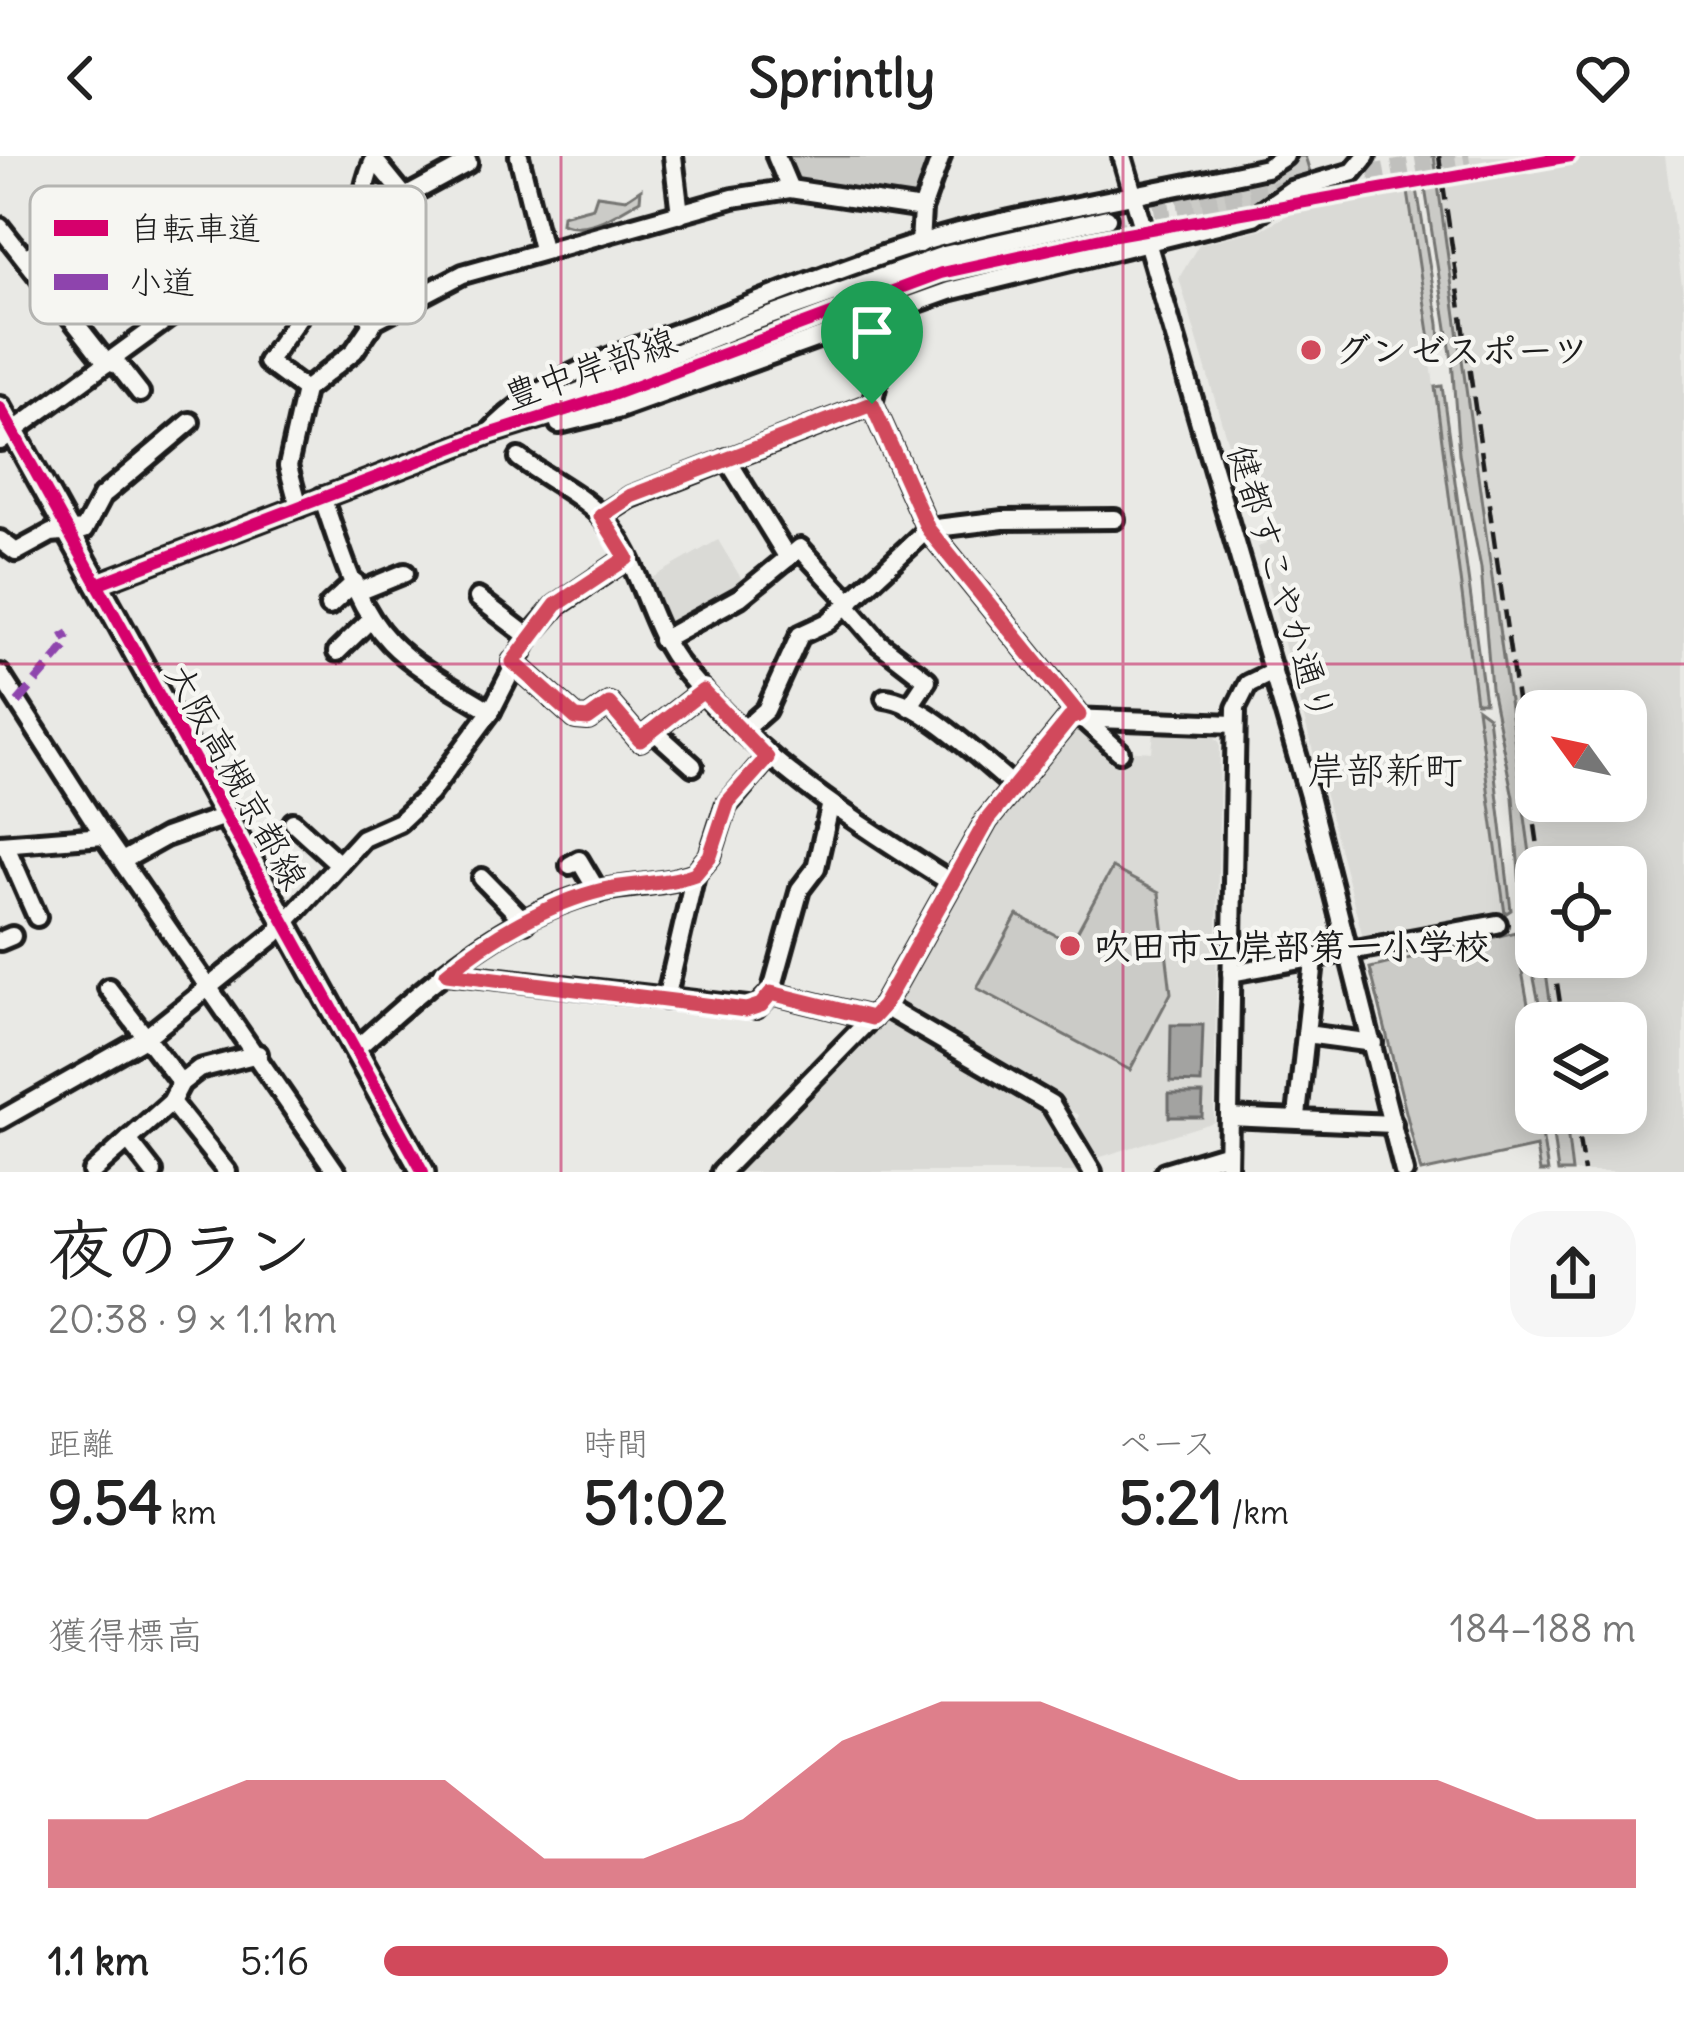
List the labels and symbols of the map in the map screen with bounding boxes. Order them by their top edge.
legend [30,186,426,324]
text: 自転車道 [129,207,261,249]
text: 小道 [129,261,195,303]
pin [821,281,923,404]
street label: 豊中岸部線 [498,318,683,419]
place label: グンゼスポーツ [1335,328,1588,373]
marker: グンゼスポーツ [1298,337,1324,363]
street label: 健都すこやか通り [1218,439,1345,727]
street label: 大阪高槻京都線 [156,655,317,897]
north arrow [1515,690,1647,822]
district label: 岸部新町 [1307,746,1463,795]
place label: 吹田市立岸部第一小学校 [1094,924,1490,969]
marker: 吹田市立岸部第一小学校 [1057,933,1083,959]

